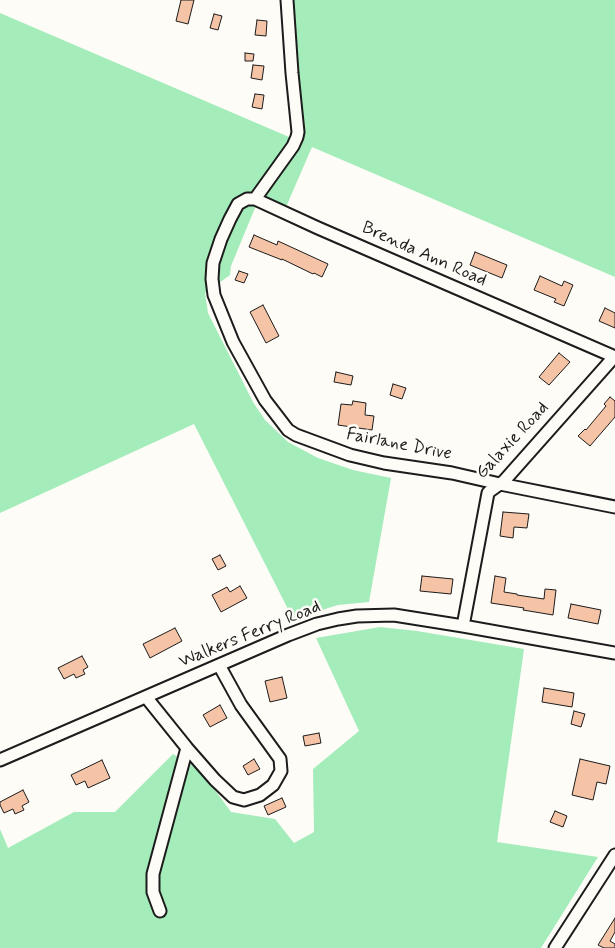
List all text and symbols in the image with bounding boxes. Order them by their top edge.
street label: Brenda Ann Road [358,218,490,292]
street label: Galaxie Road [472,398,554,484]
street label: Fairlane Drive [345,424,453,466]
street label: Walkers Ferry Road [176,597,324,673]

